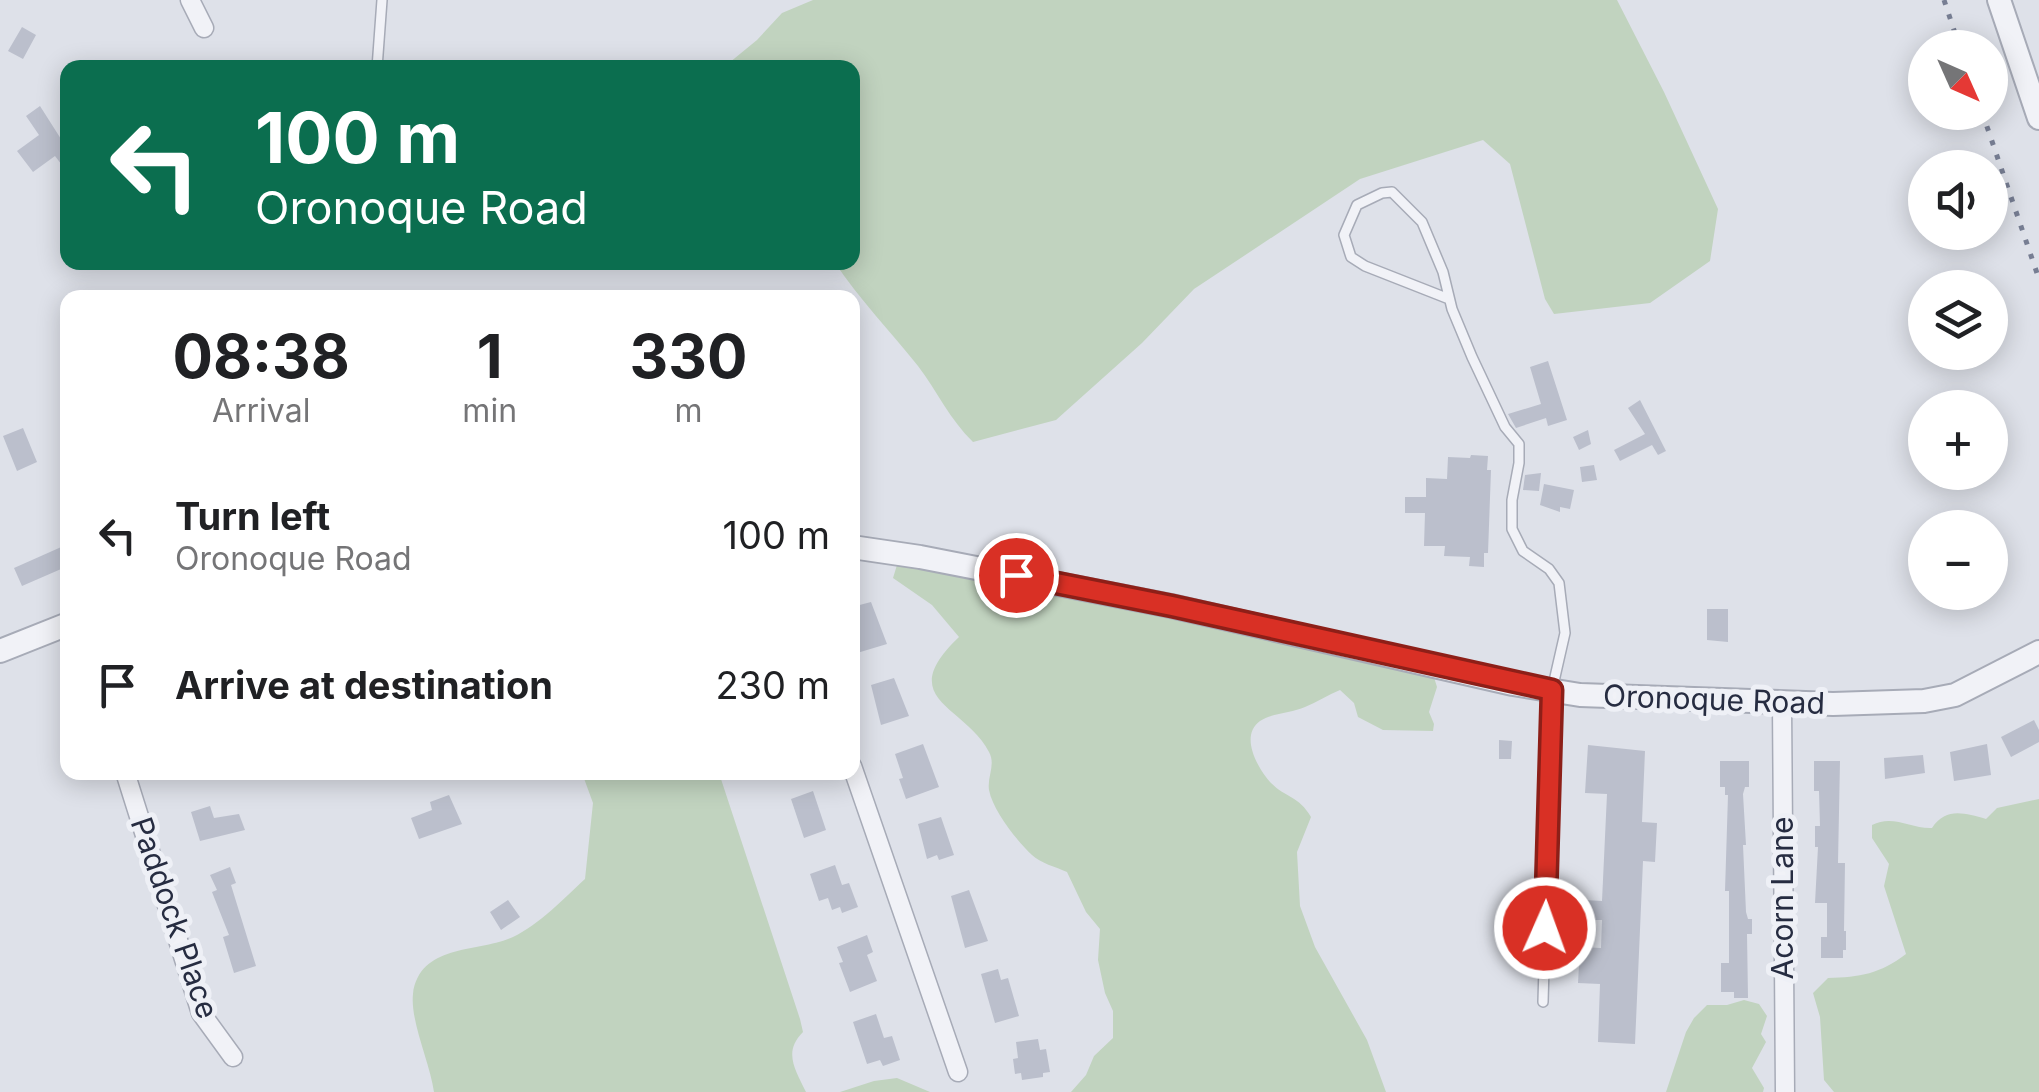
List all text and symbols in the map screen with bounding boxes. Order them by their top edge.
north arrow [1908,30,2008,130]
map controls [1908,30,2008,610]
text: 100 m [255,95,460,180]
icon: left [90,100,220,230]
button: sound [1908,150,2008,250]
text: Oronoque Road [255,180,588,235]
button: layers [1908,270,2008,370]
text: 08:38 [173,320,350,392]
text: 1 [477,320,503,392]
text: 330 [630,320,747,392]
button: + [1908,390,2008,490]
text: Arrival [212,391,310,430]
text: min [462,391,517,430]
text: m [674,391,703,430]
text: Turn left [175,493,330,539]
icon: left [90,508,145,563]
button: − [1908,510,2008,610]
text: 100 m [723,512,830,558]
pin [974,533,1059,618]
text: Oronoque Road [175,539,412,578]
icon: arrive [989,548,1044,603]
icon: arrive [90,658,145,713]
text: Arrive at destination [175,662,553,708]
text: 230 m [715,662,830,708]
street label: Oronoque Road [1603,677,1826,721]
street label: Paddock Place [124,812,226,1023]
street label: Acorn Lane [1764,817,1800,979]
position arrow [1493,876,1597,980]

